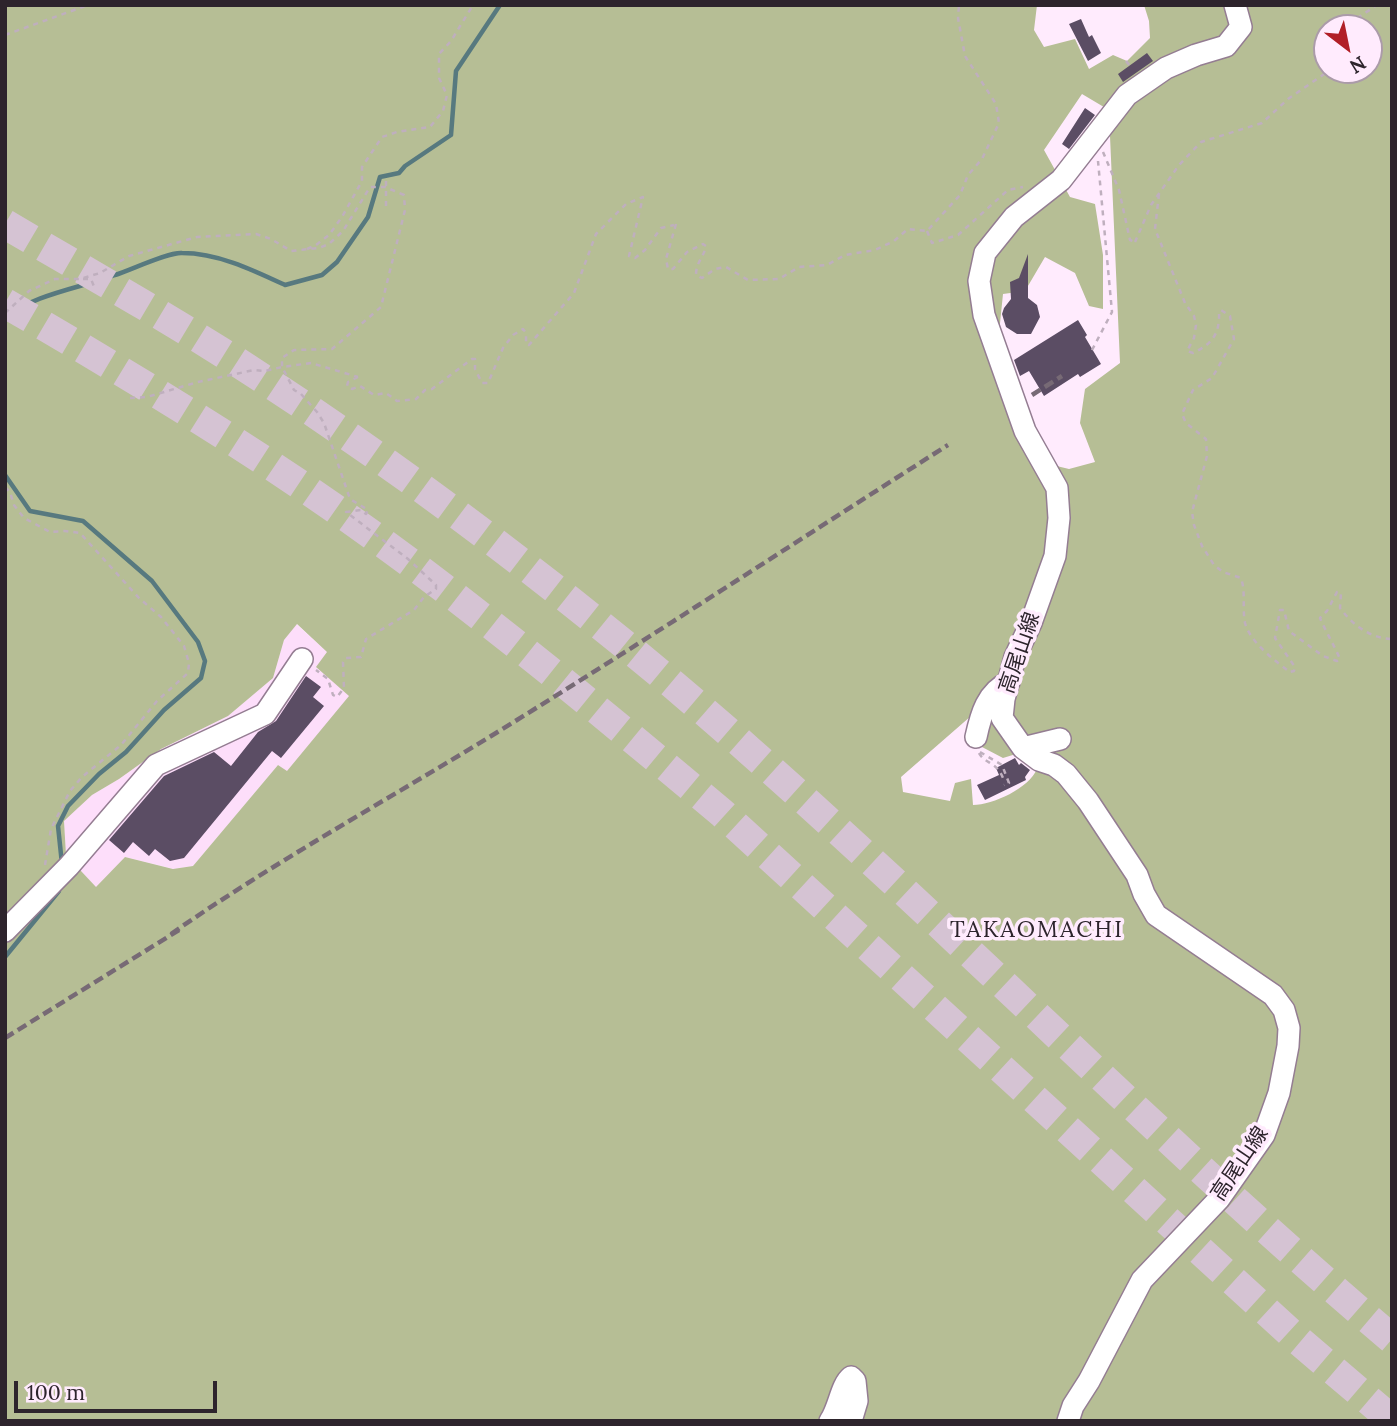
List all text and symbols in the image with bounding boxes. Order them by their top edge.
north arrow [1313,14,1383,84]
text: N [1345,51,1371,79]
street label: 高尾山線 [994,609,1046,697]
district label: TAKAOMACHI [951,916,1123,944]
street label: 高尾山線 [1206,1122,1274,1206]
scale bar [18,1366,220,1410]
text: 100 m [27,1379,85,1406]

